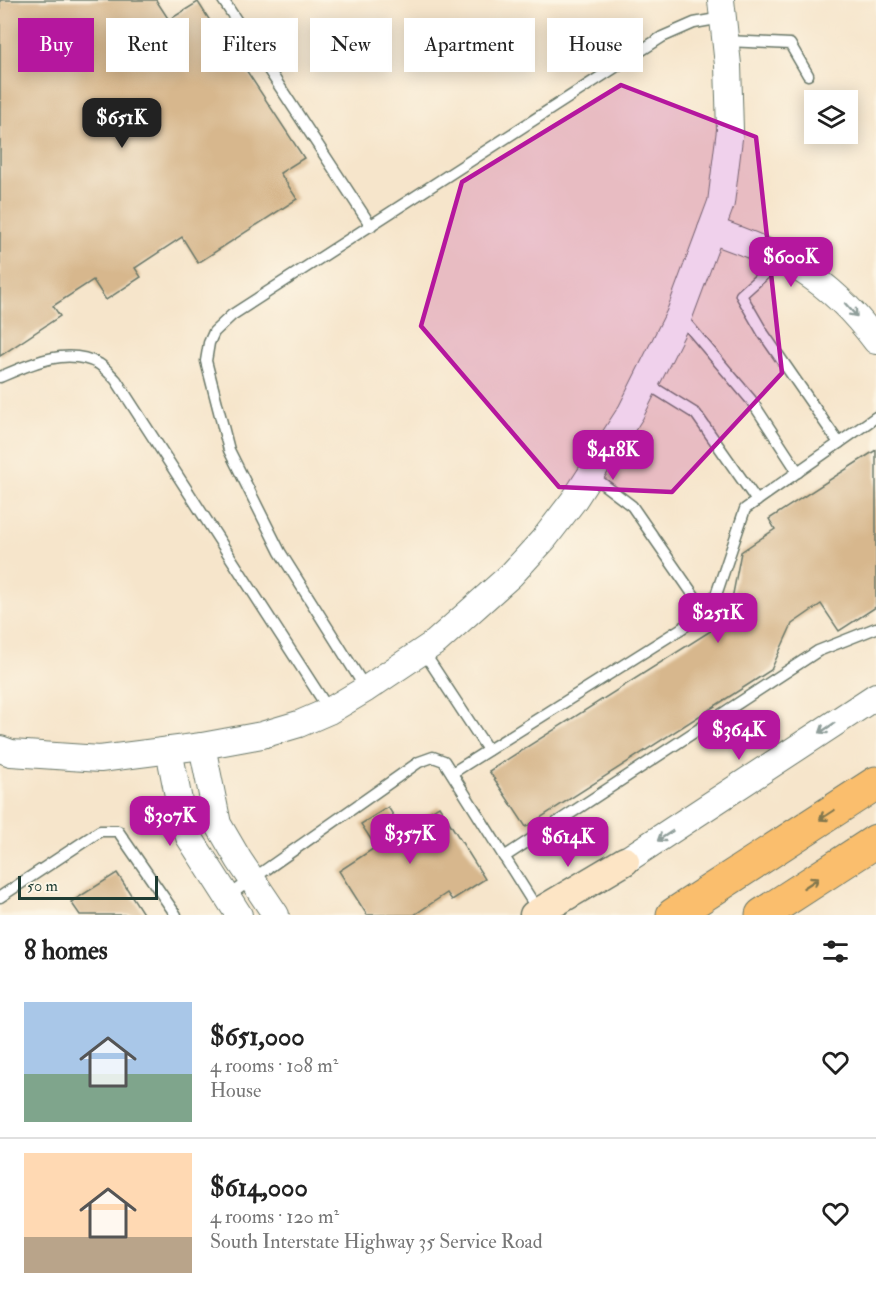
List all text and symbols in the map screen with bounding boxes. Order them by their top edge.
chip: Buy [18,18,94,72]
chip: Rent [106,18,189,72]
chip: Filters [201,18,298,72]
chip: New [310,18,392,72]
chip: Apartment [404,18,535,72]
chip: House [547,18,643,72]
map controls [804,90,858,144]
button: layers [804,90,858,144]
pin: $651K [80,98,164,149]
text: $651K [96,105,148,130]
pin: $600K [749,237,833,288]
text: $600K [763,244,819,269]
one-way arrow [844,303,858,318]
pin: $418K [571,430,655,481]
text: $418K [587,437,639,462]
pin: $251K [676,593,760,644]
text: $251K [692,600,744,625]
pin: $364K [697,710,781,761]
text: $364K [712,717,766,742]
one-way arrow [820,722,836,734]
pin: $307K [128,796,212,847]
text: $307K [144,803,196,828]
one-way arrow [819,809,836,821]
pin: $357K [368,814,452,865]
pin: $614K [526,817,610,868]
text: $357K [385,821,435,846]
text: $614K [541,824,595,849]
one-way arrow [657,830,674,842]
scale bar [18,873,158,900]
text: 50 m [27,876,58,896]
one-way arrow [803,877,819,889]
text: 8 homes [24,935,108,967]
icon: filters [819,935,852,968]
text: $651,000 [210,1021,305,1053]
icon: home [72,1026,144,1098]
icon: heart [819,1046,852,1079]
text: 4 rooms · 108 m² [210,1053,338,1078]
text: House [210,1078,261,1103]
text: $614,000 [210,1172,308,1204]
icon: home [72,1177,144,1249]
icon: heart [819,1197,852,1230]
text: 4 rooms · 120 m² [210,1204,339,1229]
text: South Interstate Highway 35 Service Road [210,1229,543,1254]

